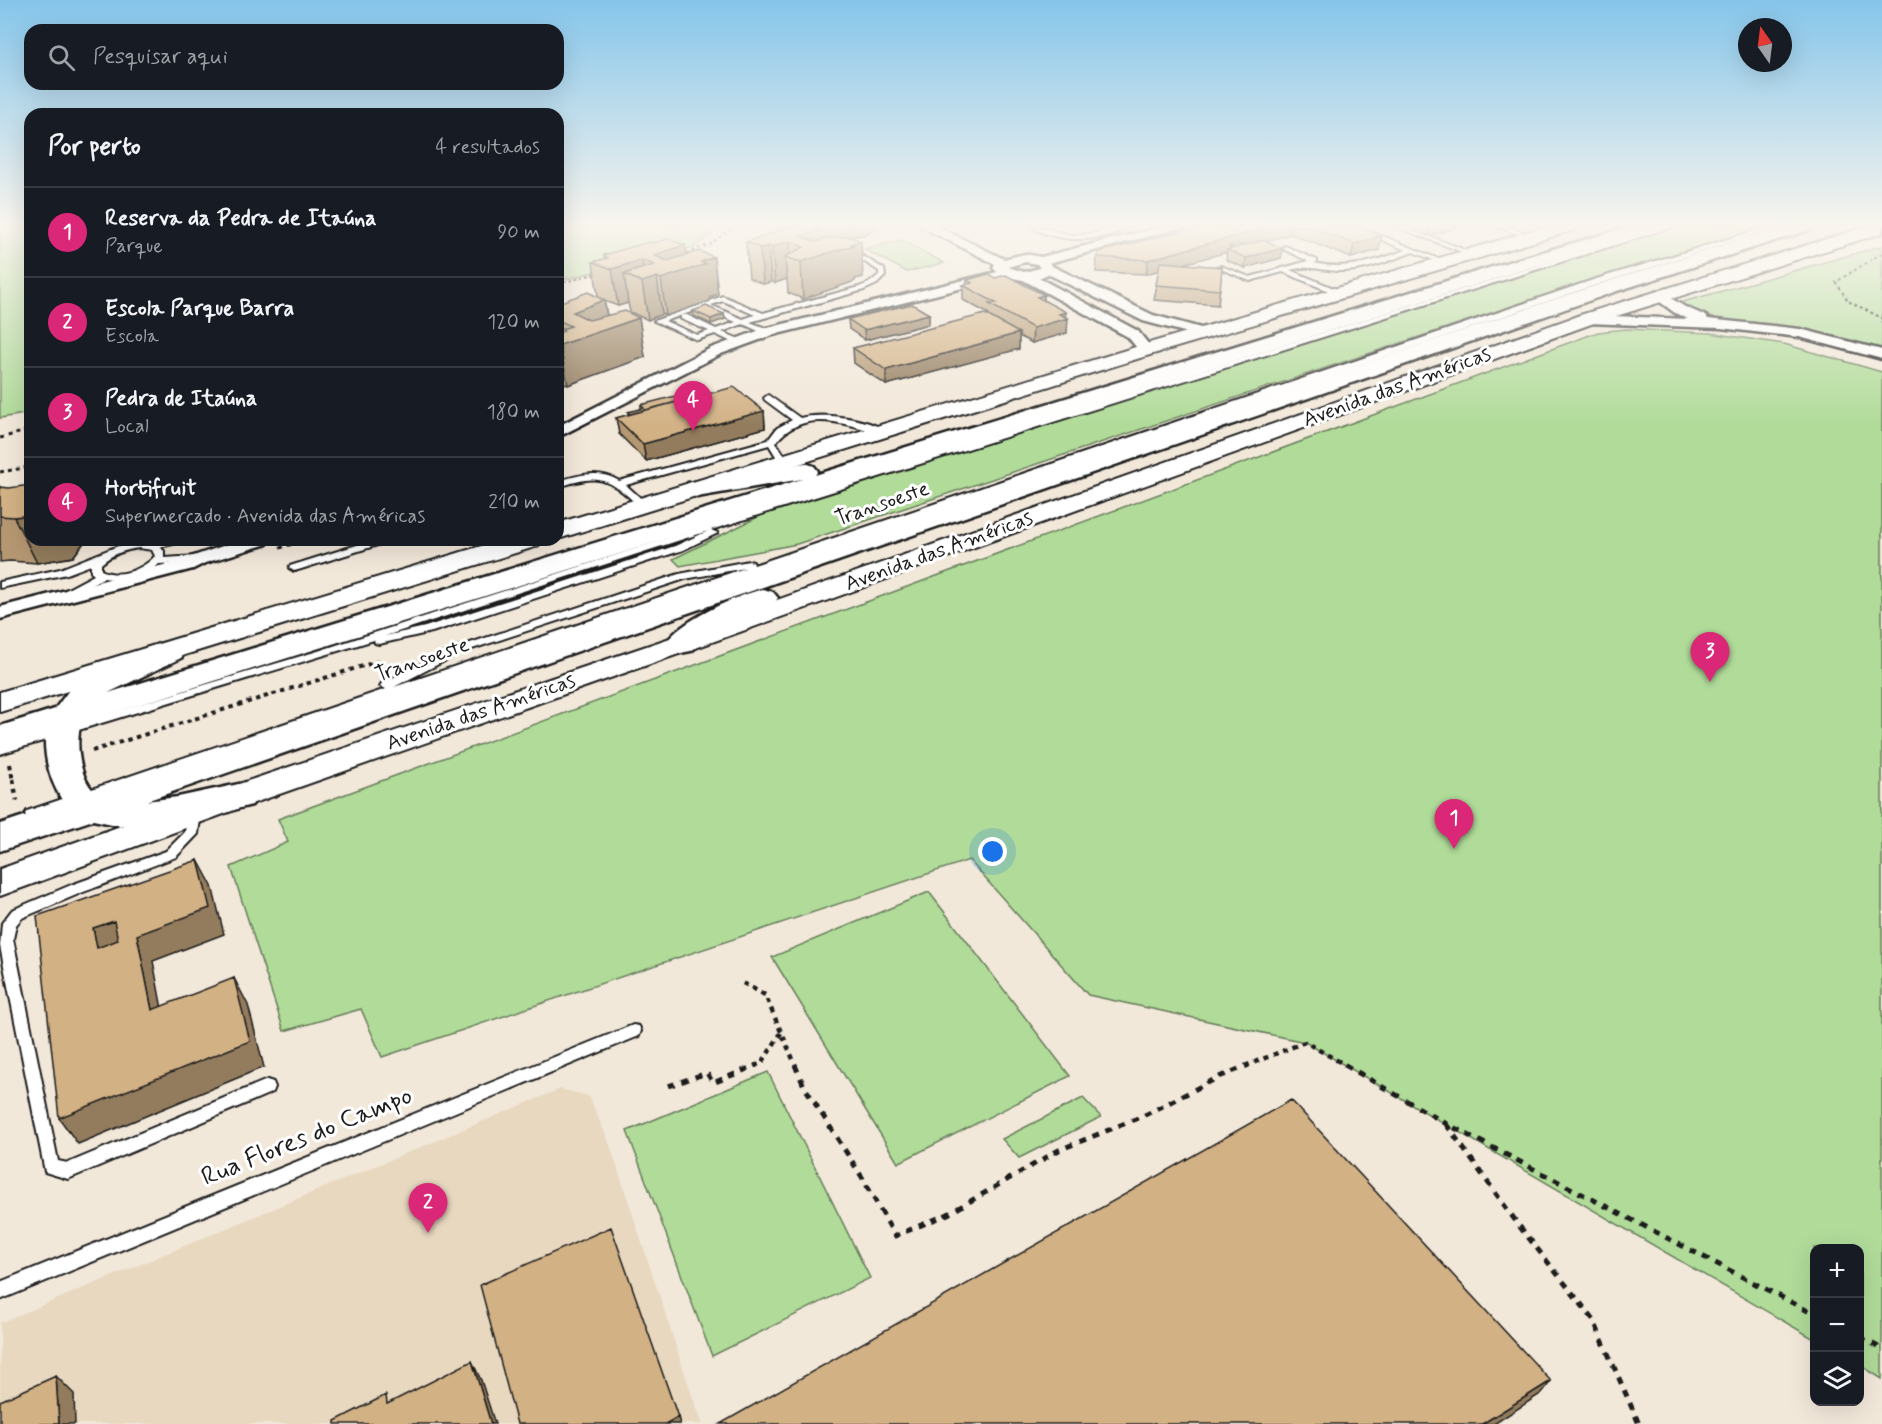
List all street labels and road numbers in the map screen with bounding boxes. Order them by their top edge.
street label: Avenida das Américas [1299,340,1495,434]
street label: Transoeste [831,475,933,533]
street label: Avenida das Américas [841,504,1037,598]
street label: Transoeste [371,631,473,689]
street label: Avenida das Américas [383,667,579,757]
street label: Rua Flores do Campo [196,1079,418,1195]

